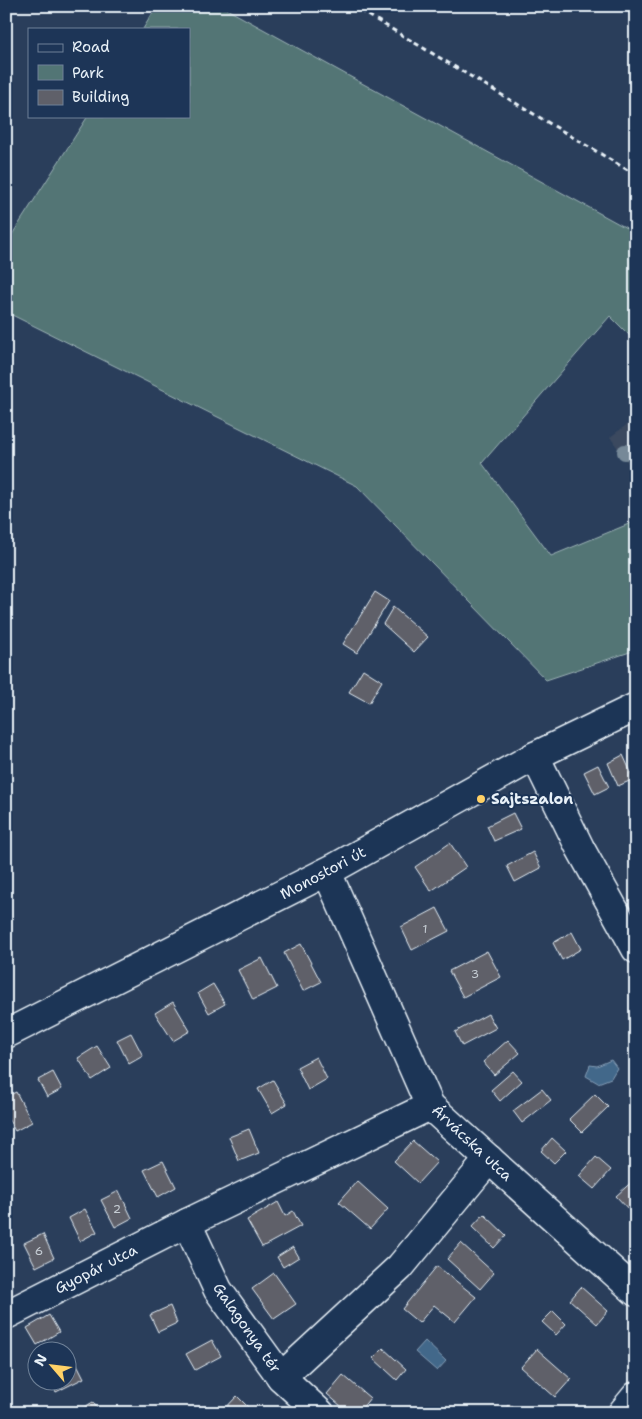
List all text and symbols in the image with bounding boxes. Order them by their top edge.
legend [28,28,190,118]
text: Road [72,37,110,57]
text: Park [72,63,104,83]
text: Building [72,87,129,107]
place label: Sajtszalon [491,789,573,809]
marker: Sajtszalon [475,793,487,805]
street label: Monostori út [277,842,369,904]
house number: 1 [422,921,428,937]
house number: 3 [471,966,479,982]
street label: Árvácska utca [427,1100,518,1186]
house number: 2 [113,1201,121,1217]
street label: Gyopár utca [51,1239,141,1298]
house number: 6 [35,1243,43,1259]
street label: Galagonya tér [208,1279,286,1377]
north arrow [28,1342,78,1392]
text: N [30,1351,51,1369]

